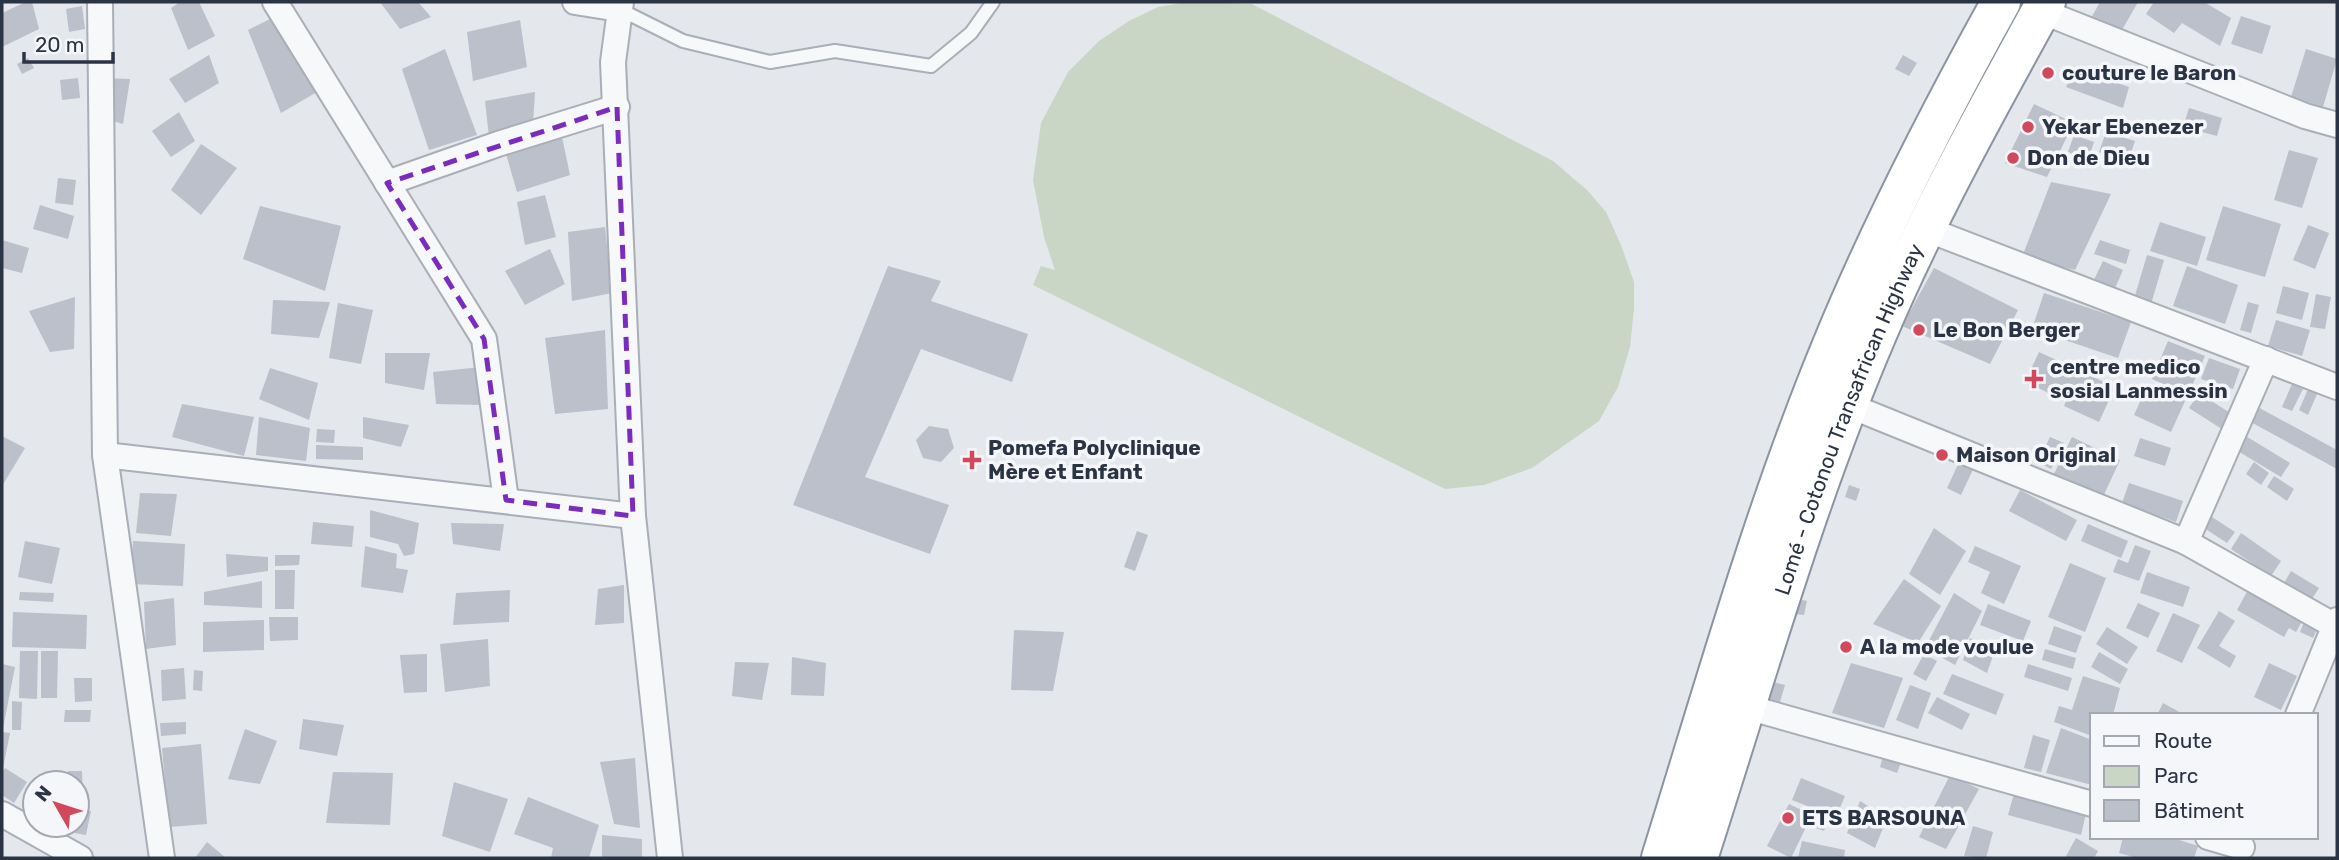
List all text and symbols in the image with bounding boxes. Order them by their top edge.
scale bar [24,21,114,65]
text: 20 m [35,32,84,57]
place label: couture le Baron [2062,60,2236,85]
marker: couture le Baron [2040,65,2056,81]
place label: Yekar Ebenezer [2042,114,2204,139]
marker: Yekar Ebenezer [2020,119,2036,135]
place label: Don de Dieu [2027,145,2150,170]
marker: Don de Dieu [2005,150,2021,166]
street label: Lomé - Cotonou Transafrican Highway [1769,239,1928,598]
place label: Le Bon Berger [1933,317,2080,342]
marker: Le Bon Berger [1911,322,1927,338]
place label: centre medico sosial Lanmessin [2050,354,2228,403]
marker: centre medico sosial Lanmessin [2024,369,2044,389]
place label: Pomefa Polyclinique Mère et Enfant [988,435,1201,484]
place label: Maison Original [1956,442,2116,467]
marker: Maison Original [1934,447,1950,463]
marker: Pomefa Polyclinique Mère et Enfant [962,450,982,470]
place label: A la mode voulue [1860,634,2034,659]
marker: A la mode voulue [1838,639,1854,655]
legend [2090,713,2318,839]
text: Route [2154,728,2212,753]
text: Parc [2154,763,2198,788]
north arrow [21,769,91,839]
text: N [30,781,56,806]
text: Bâtiment [2154,798,2244,823]
place label: ETS BARSOUNA [1802,805,1965,830]
marker: ETS BARSOUNA [1780,810,1796,826]

